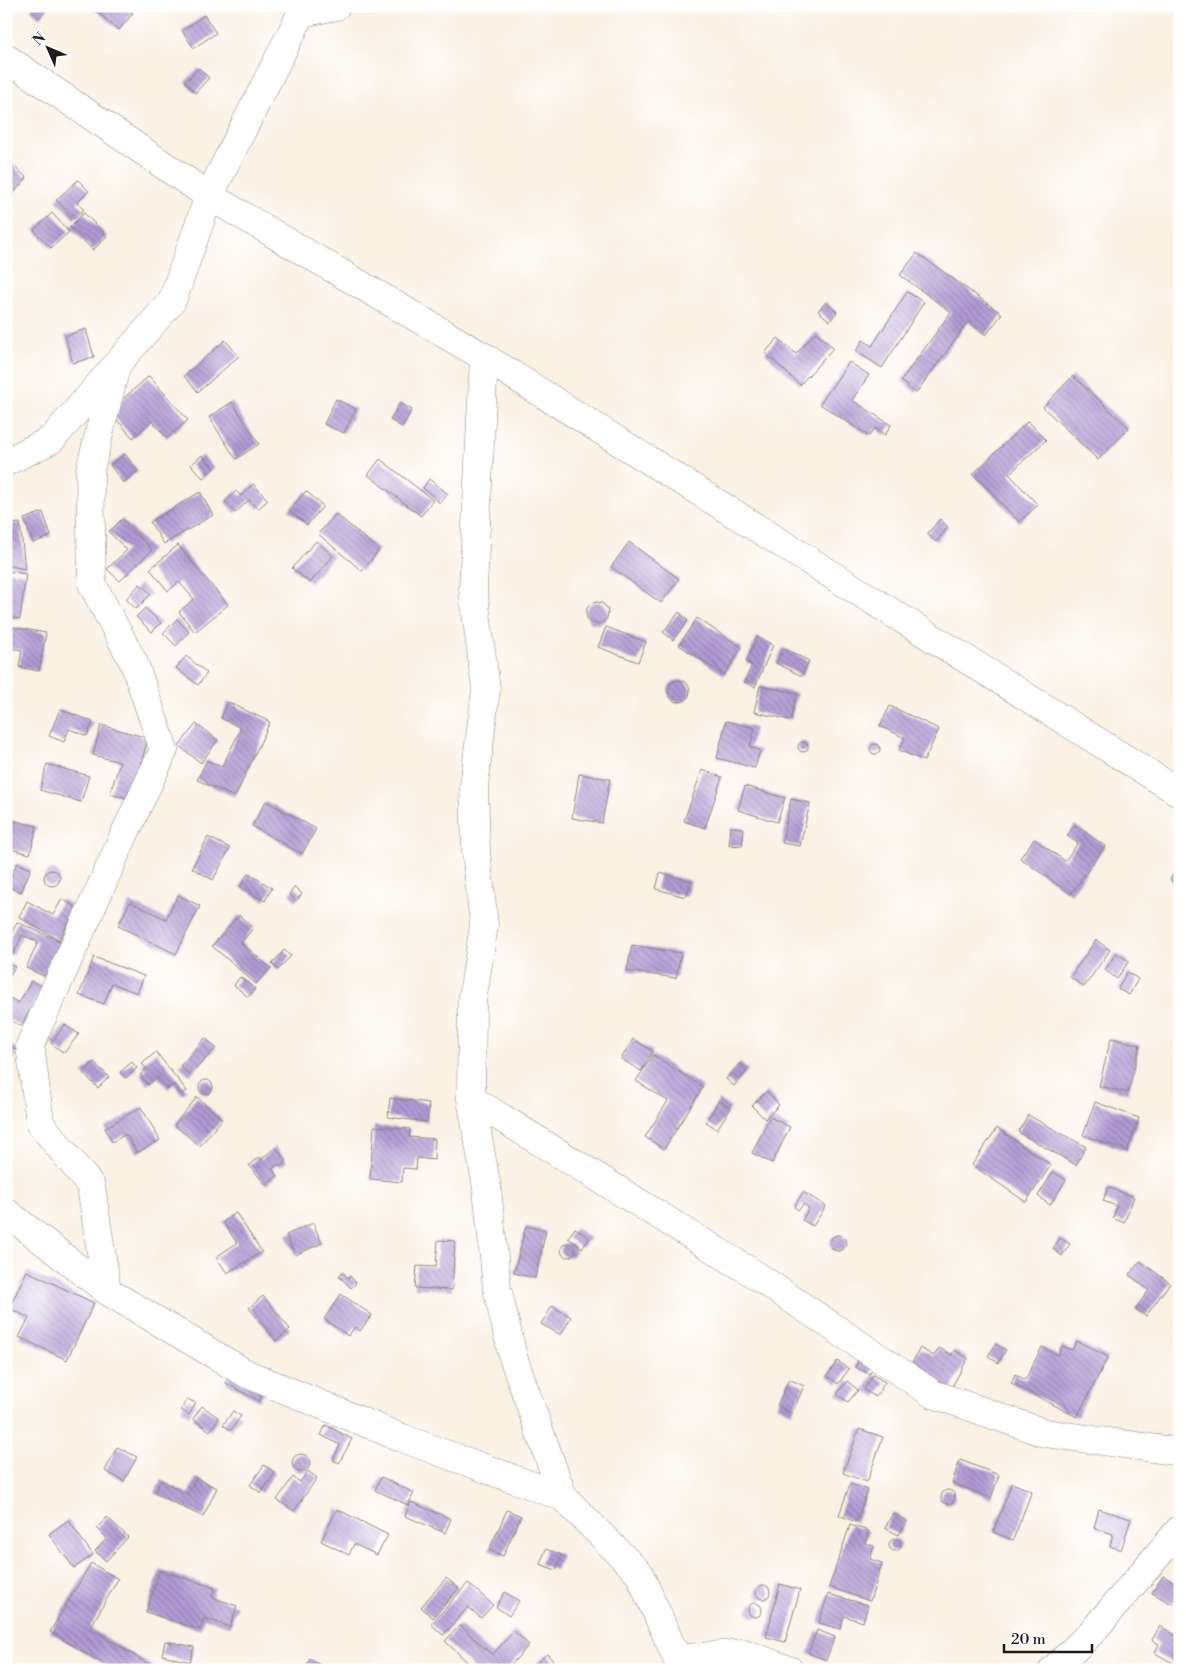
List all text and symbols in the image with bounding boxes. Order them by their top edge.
north arrow [22,22,72,72]
text: N [29,29,50,50]
scale bar [1004,1621,1091,1653]
text: 20 m [1011,1630,1046,1649]

